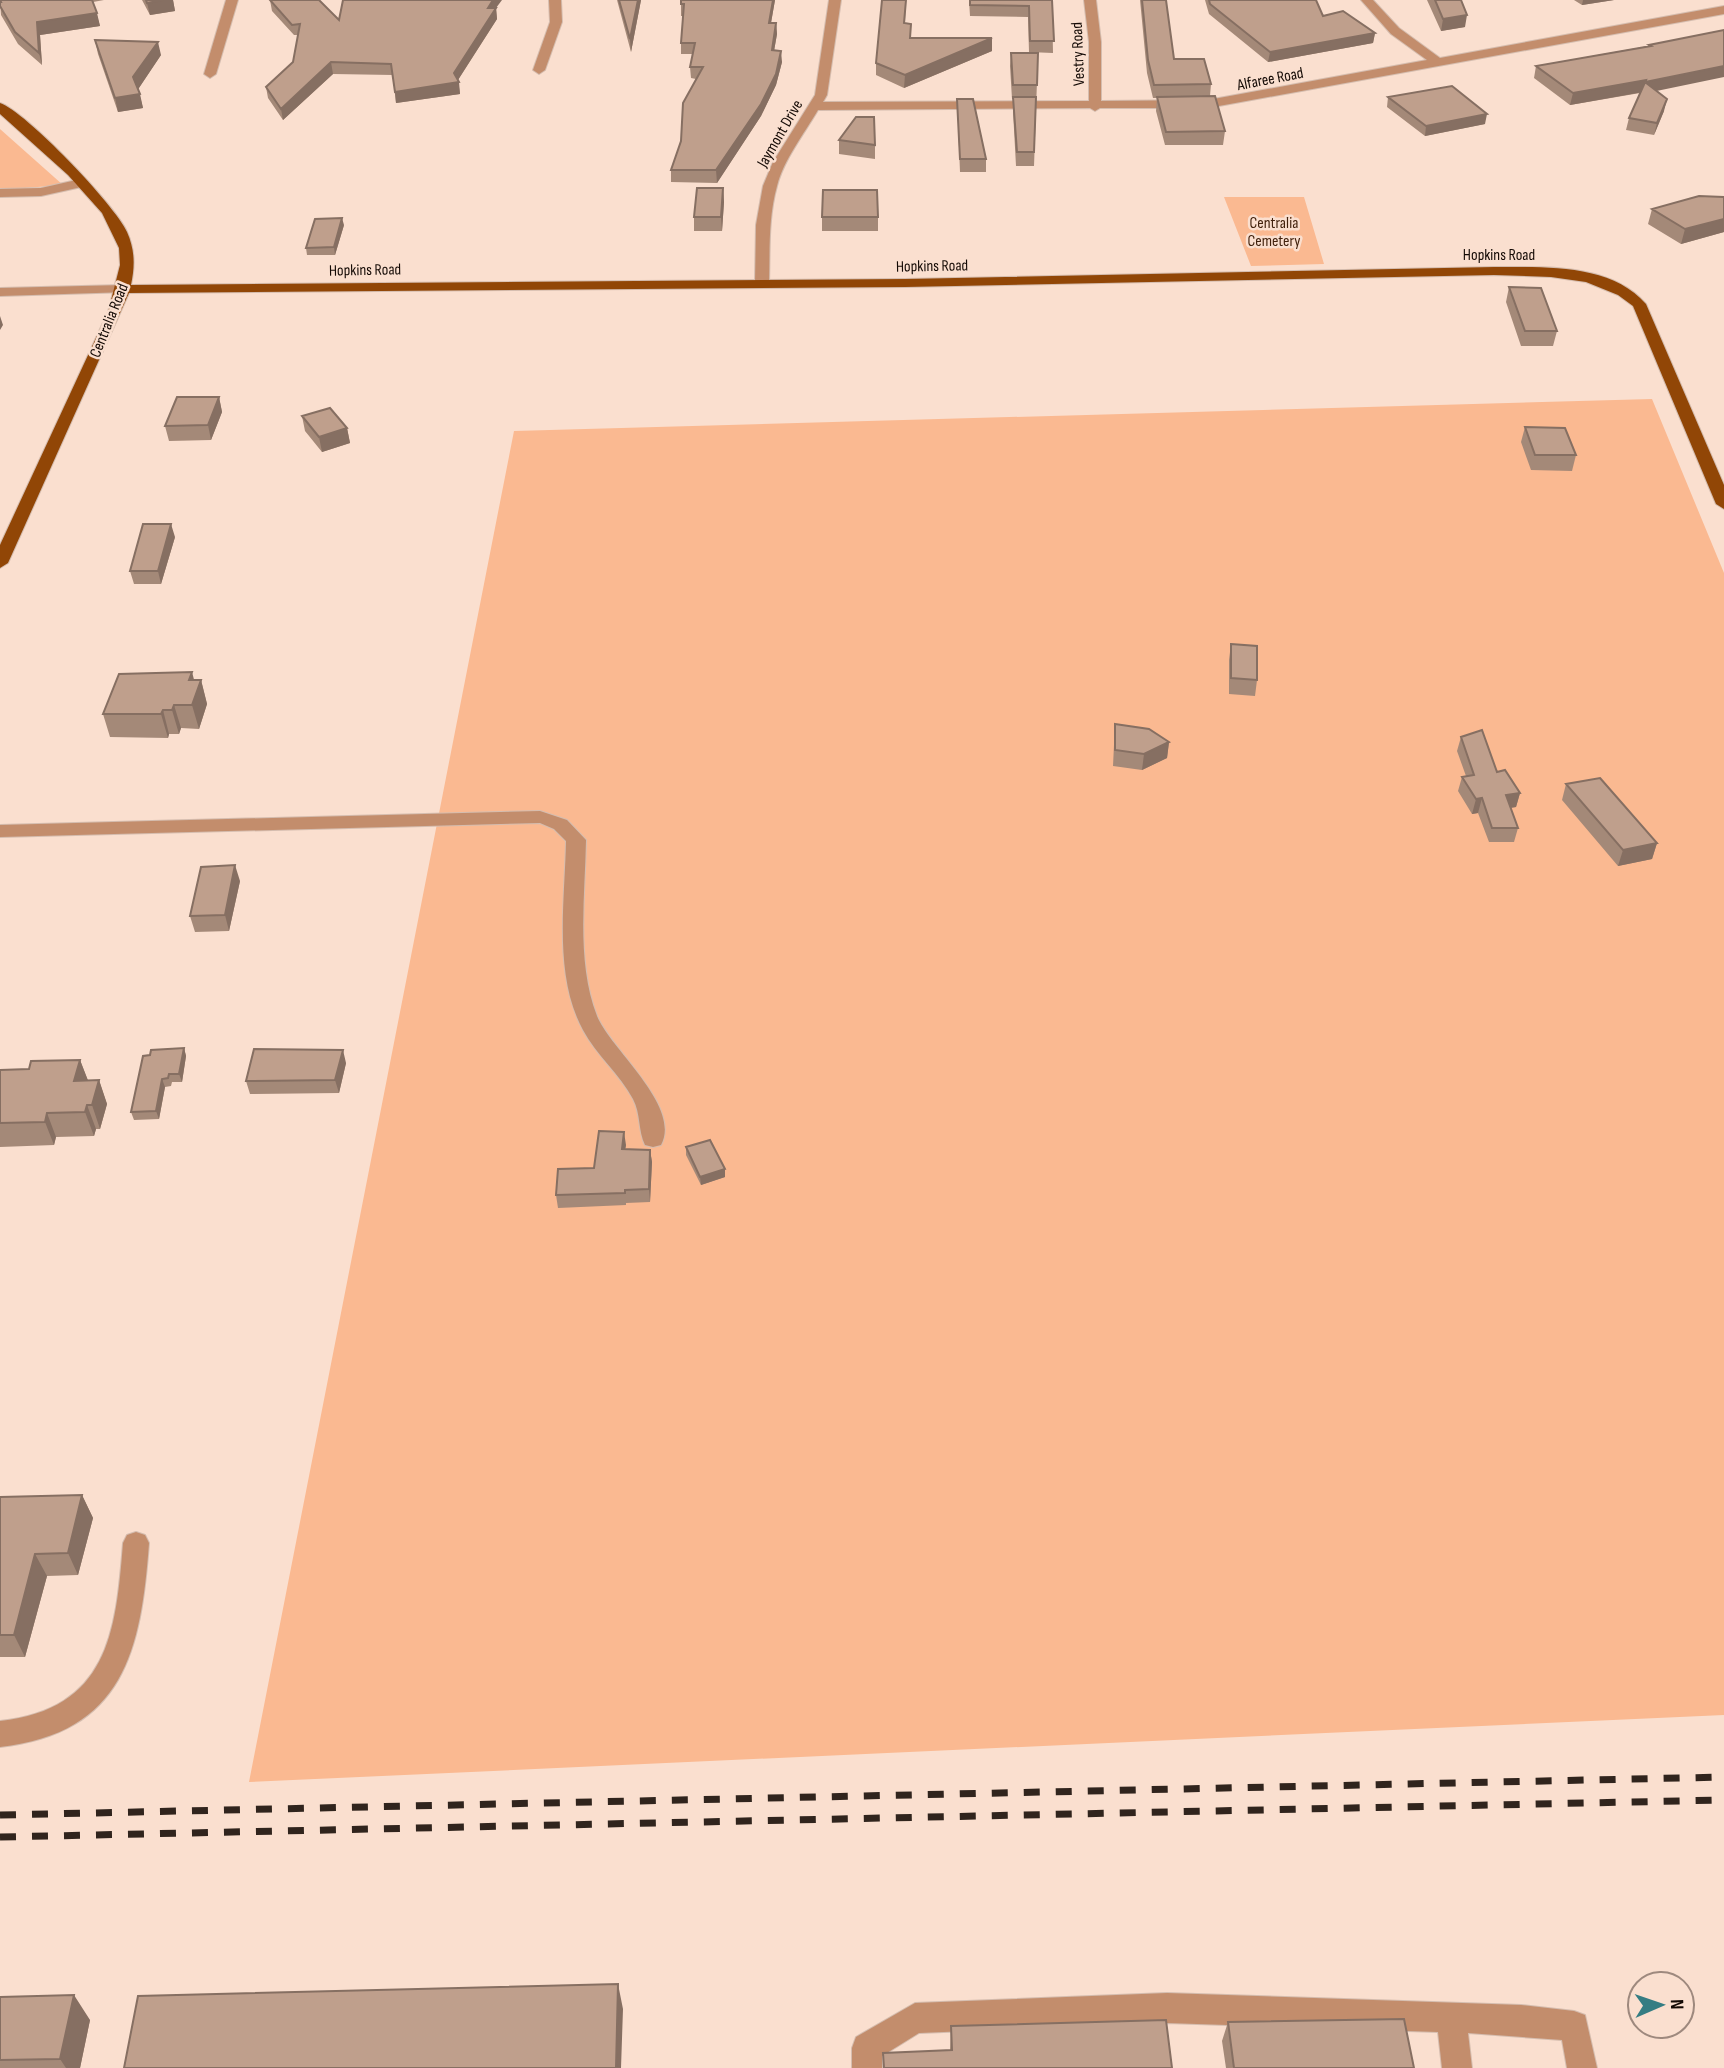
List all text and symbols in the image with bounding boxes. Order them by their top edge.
street label: Vestry Road [1068,22,1089,86]
street label: Alfaree Road [1235,64,1305,95]
street label: Jaymont Drive [753,97,807,172]
park label: Centralia Cemetery [1248,214,1300,251]
street label: Hopkins Road [1463,246,1535,265]
street label: Hopkins Road [896,256,968,277]
street label: Hopkins Road [329,260,401,281]
street label: Centralia Road [86,281,133,360]
north arrow [1626,1970,1696,2040]
text: N [1665,1999,1688,2010]

